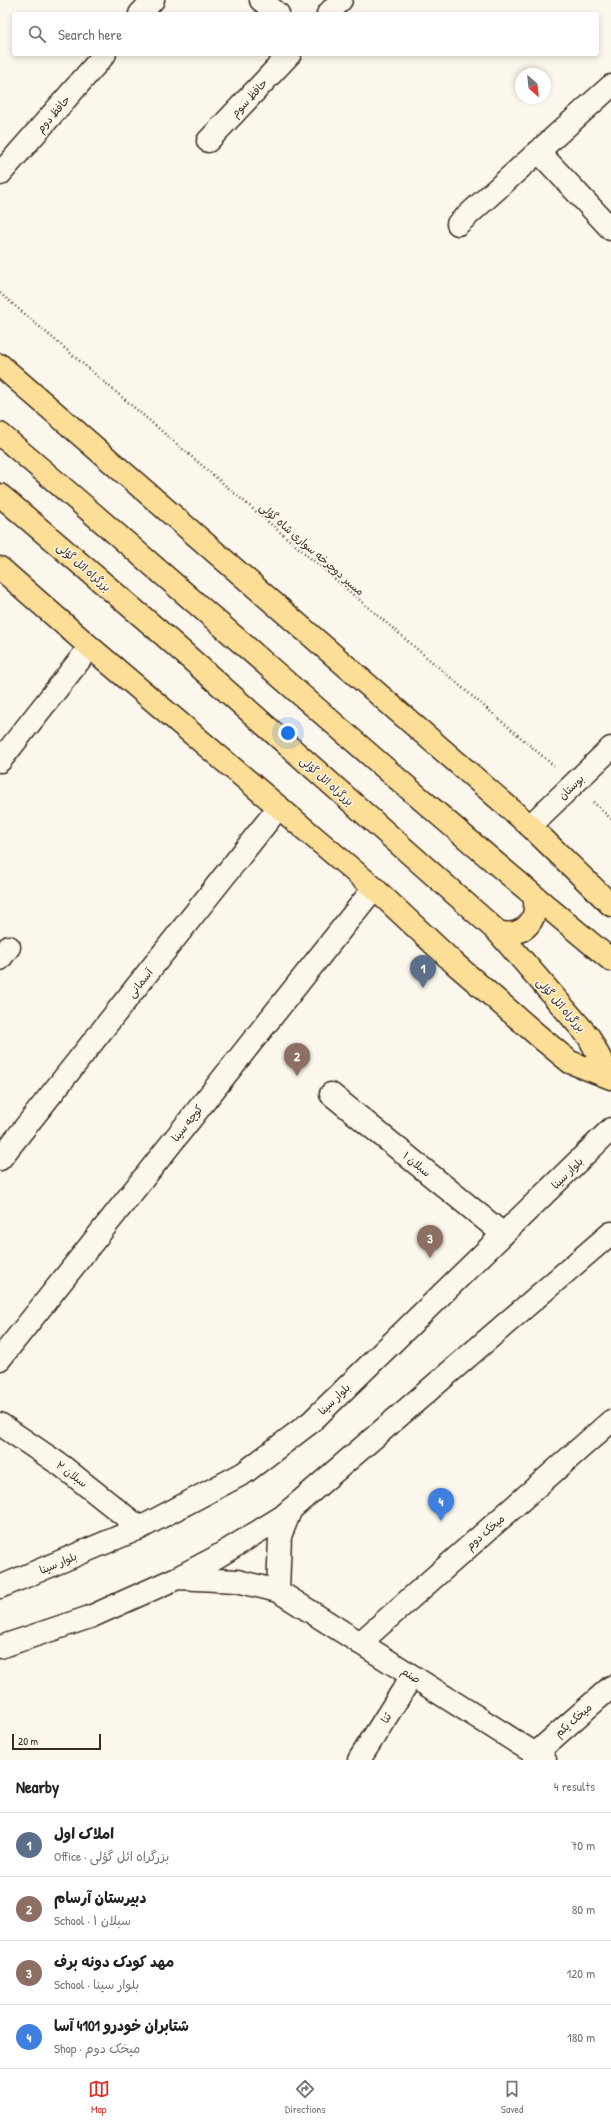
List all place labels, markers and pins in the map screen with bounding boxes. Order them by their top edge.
pin: 1 [410,955,436,988]
pin: 2 [284,1043,310,1076]
pin: 3 [417,1225,443,1258]
pin: 4 [428,1488,454,1521]

